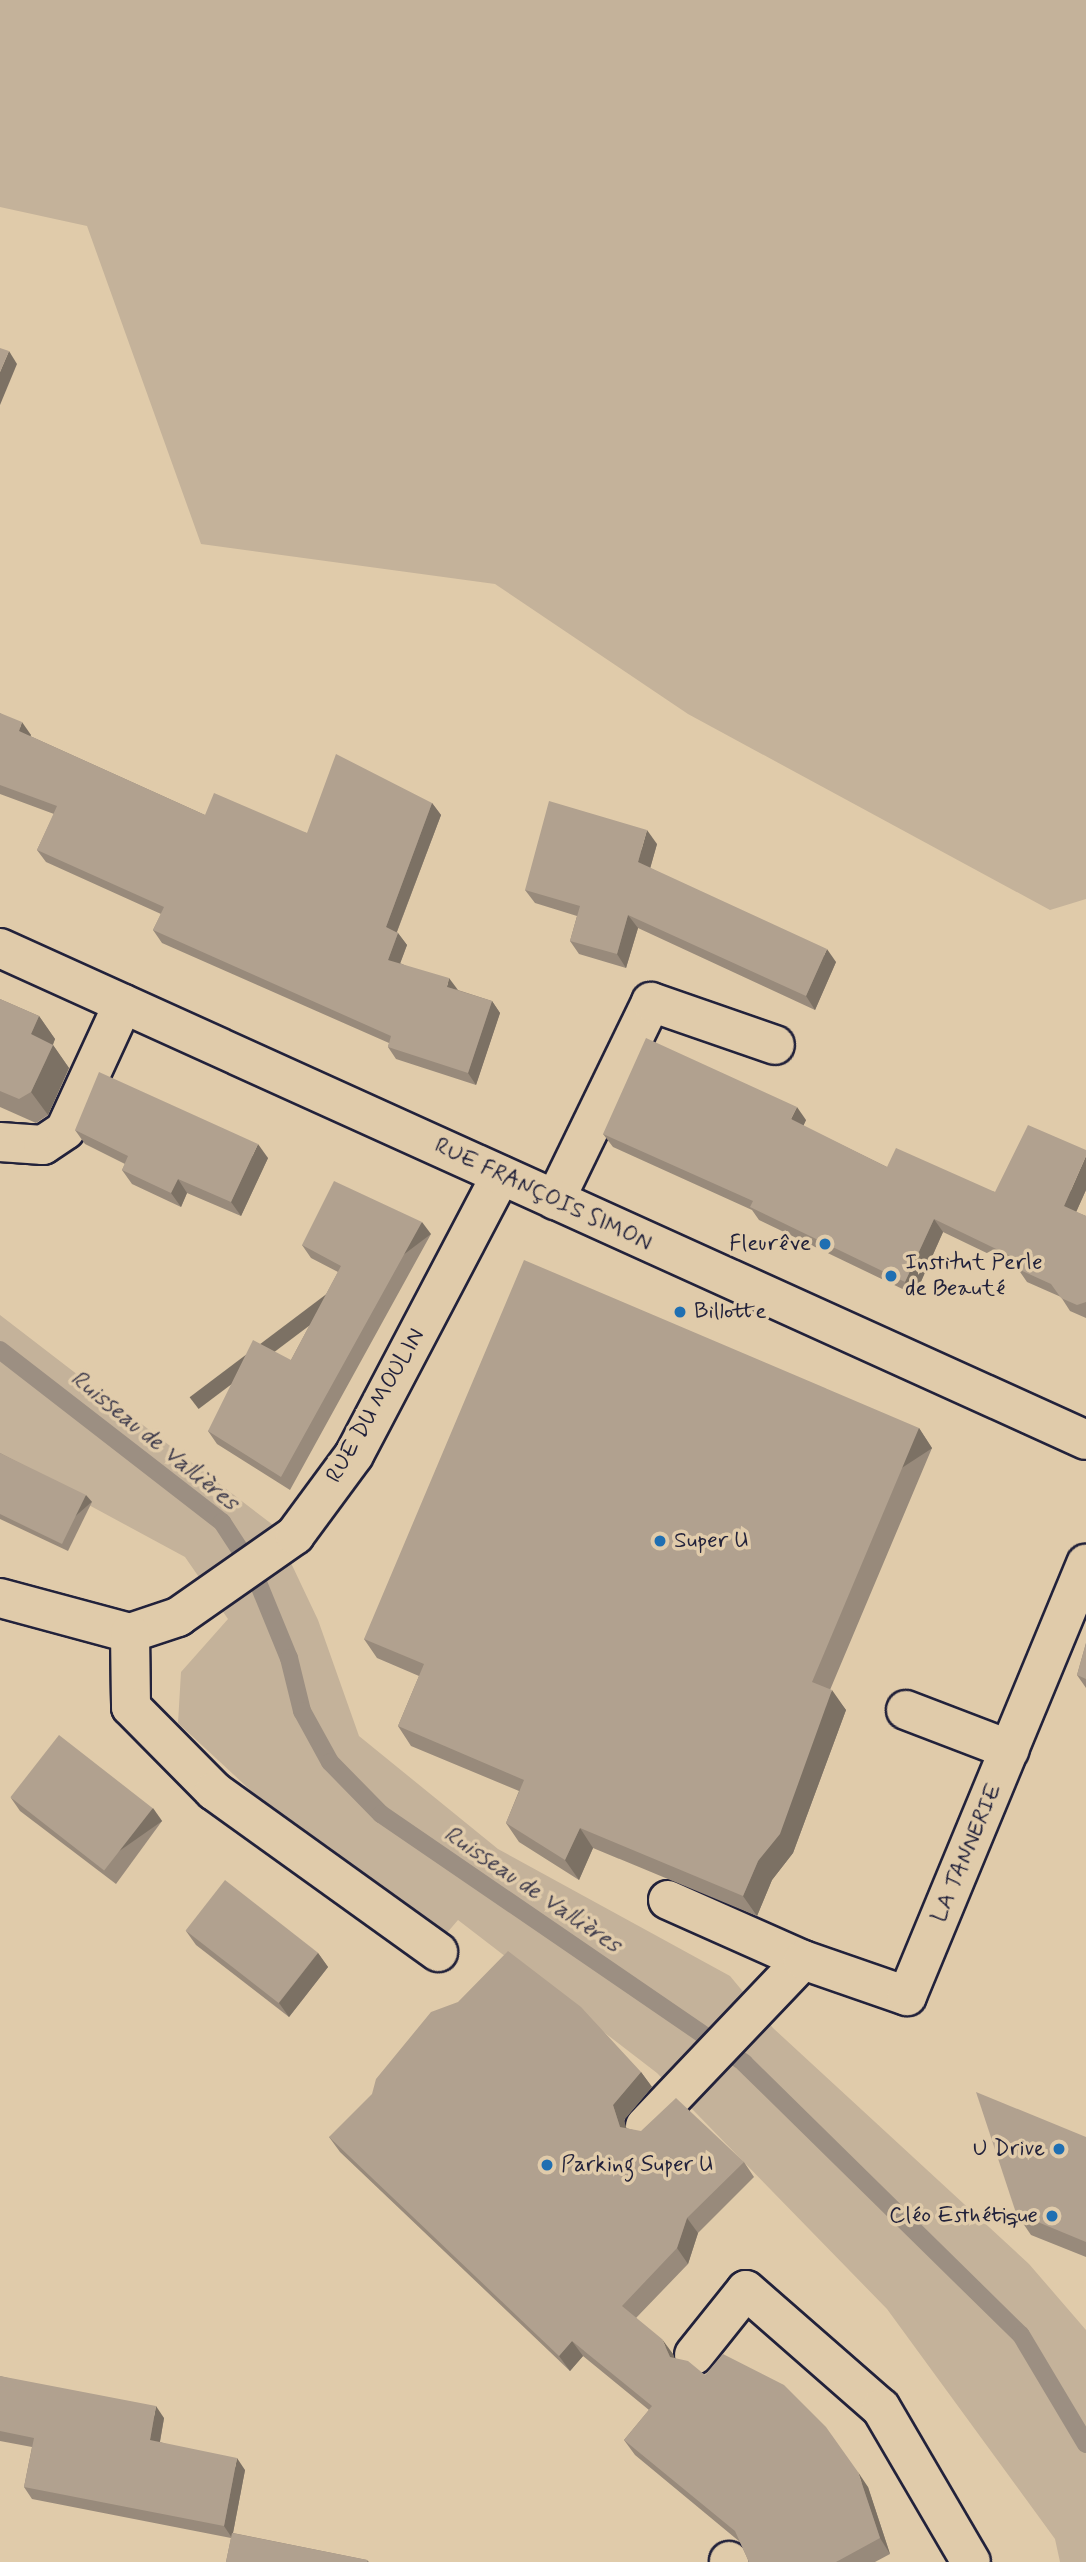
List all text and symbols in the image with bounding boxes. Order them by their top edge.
street label: RUE FRANÇOIS SIMON [426,1131,660,1259]
place label: Fleurêve [729,1230,811,1258]
marker: Fleurêve [817,1236,833,1252]
place label: Institut Perle de Beauté [905,1249,1040,1303]
marker: Institut Perle de Beauté [883,1268,899,1284]
place label: Billotte [694,1298,767,1326]
marker: Billotte [672,1304,688,1320]
street label: RUE DU MOULIN [321,1325,431,1487]
water label: Ruisseau de Vallières [64,1364,244,1518]
place label: Super U [674,1527,749,1555]
marker: Super U [652,1533,668,1549]
street label: LA TANNERIE [926,1782,1008,1924]
water label: Ruisseau de Vallières [438,1820,626,1960]
place label: U Drive [973,2135,1045,2163]
marker: U Drive [1051,2141,1067,2157]
place label: Parking Super U [561,2151,716,2179]
marker: Parking Super U [539,2157,555,2173]
place label: Cléo Esthétique [892,2202,1038,2230]
marker: Cléo Esthétique [1044,2208,1060,2224]

